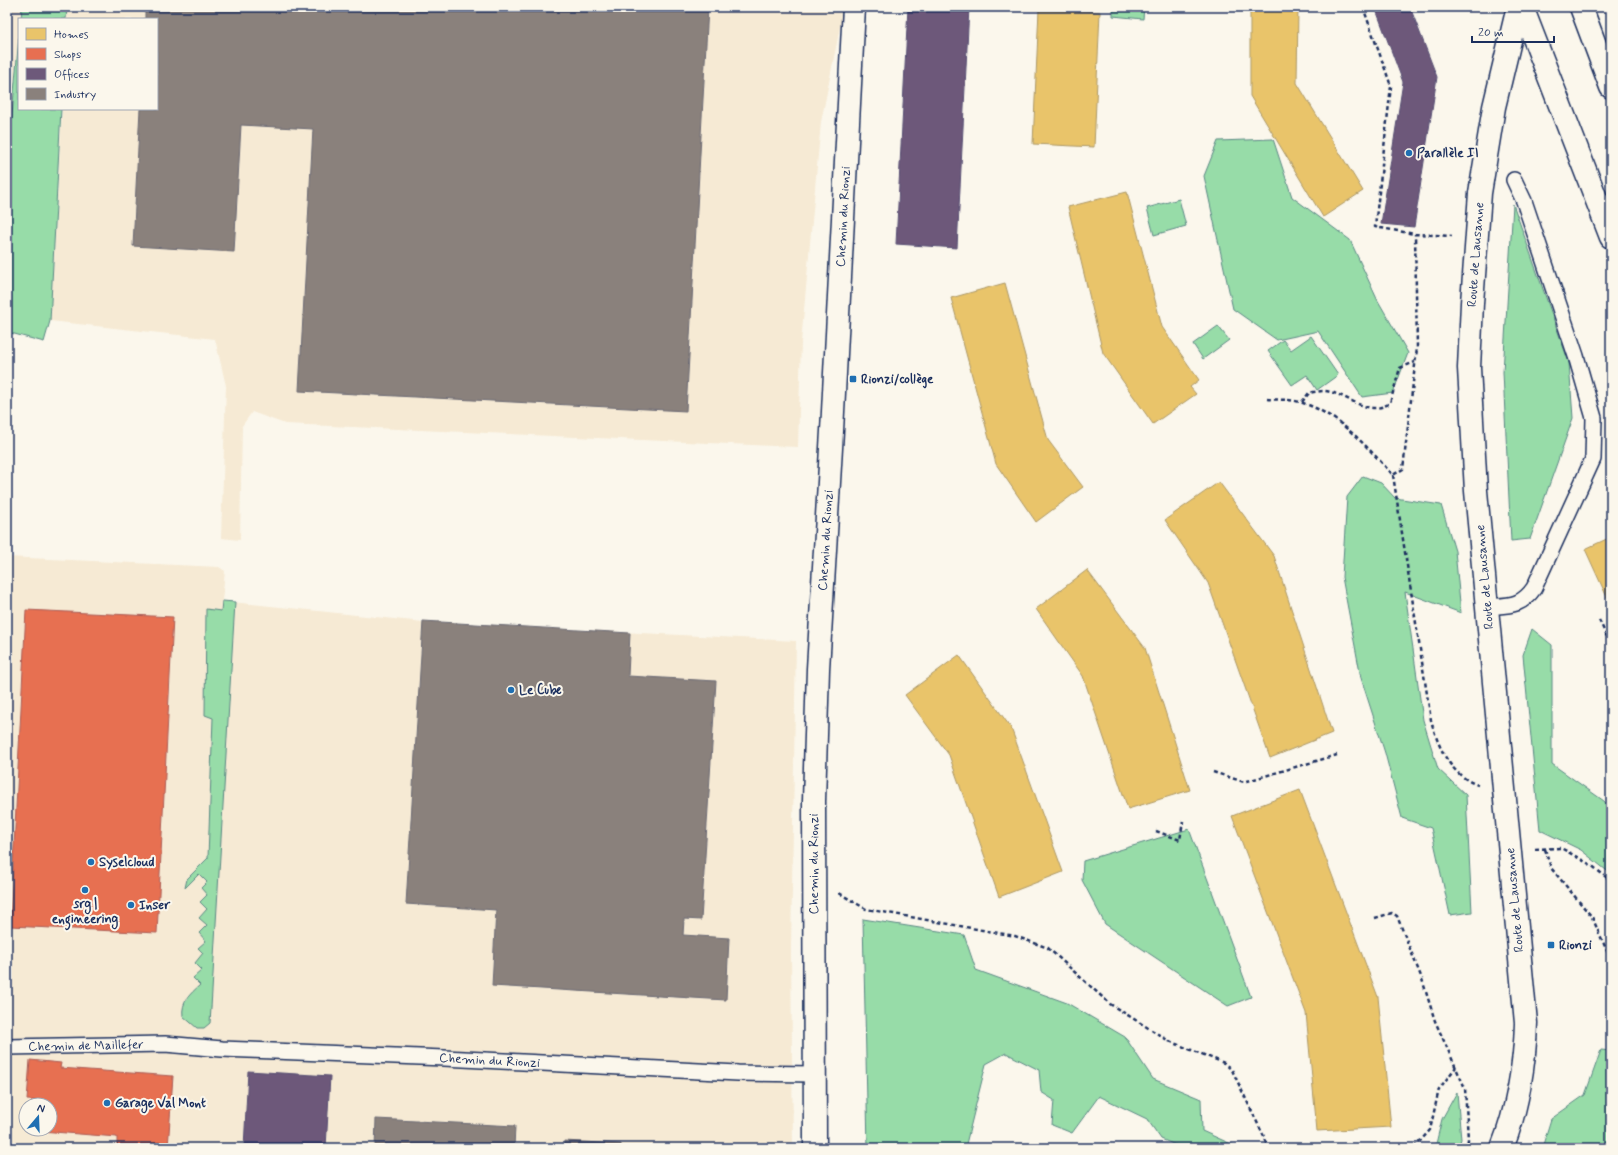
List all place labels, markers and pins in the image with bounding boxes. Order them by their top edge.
place label: Parallèle II [1417,145,1479,162]
marker: Parallèle II [1404,148,1414,158]
place label: Rionzi/collège [861,371,934,389]
marker: Rionzi/collège [848,374,858,384]
place label: Le Cube [519,682,562,699]
marker: Le Cube [506,685,516,695]
place label: Syselcloud [99,854,155,871]
marker: Syselcloud [86,857,96,867]
marker: srg | engineering [80,885,90,895]
place label: srg | engineering [52,896,118,931]
place label: Inser [139,897,171,914]
marker: Inser [126,900,136,910]
place label: Rionzi [1559,937,1592,954]
marker: Rionzi [1546,940,1556,950]
place label: Garage Val Mont [115,1095,206,1114]
marker: Garage Val Mont [102,1098,112,1108]

